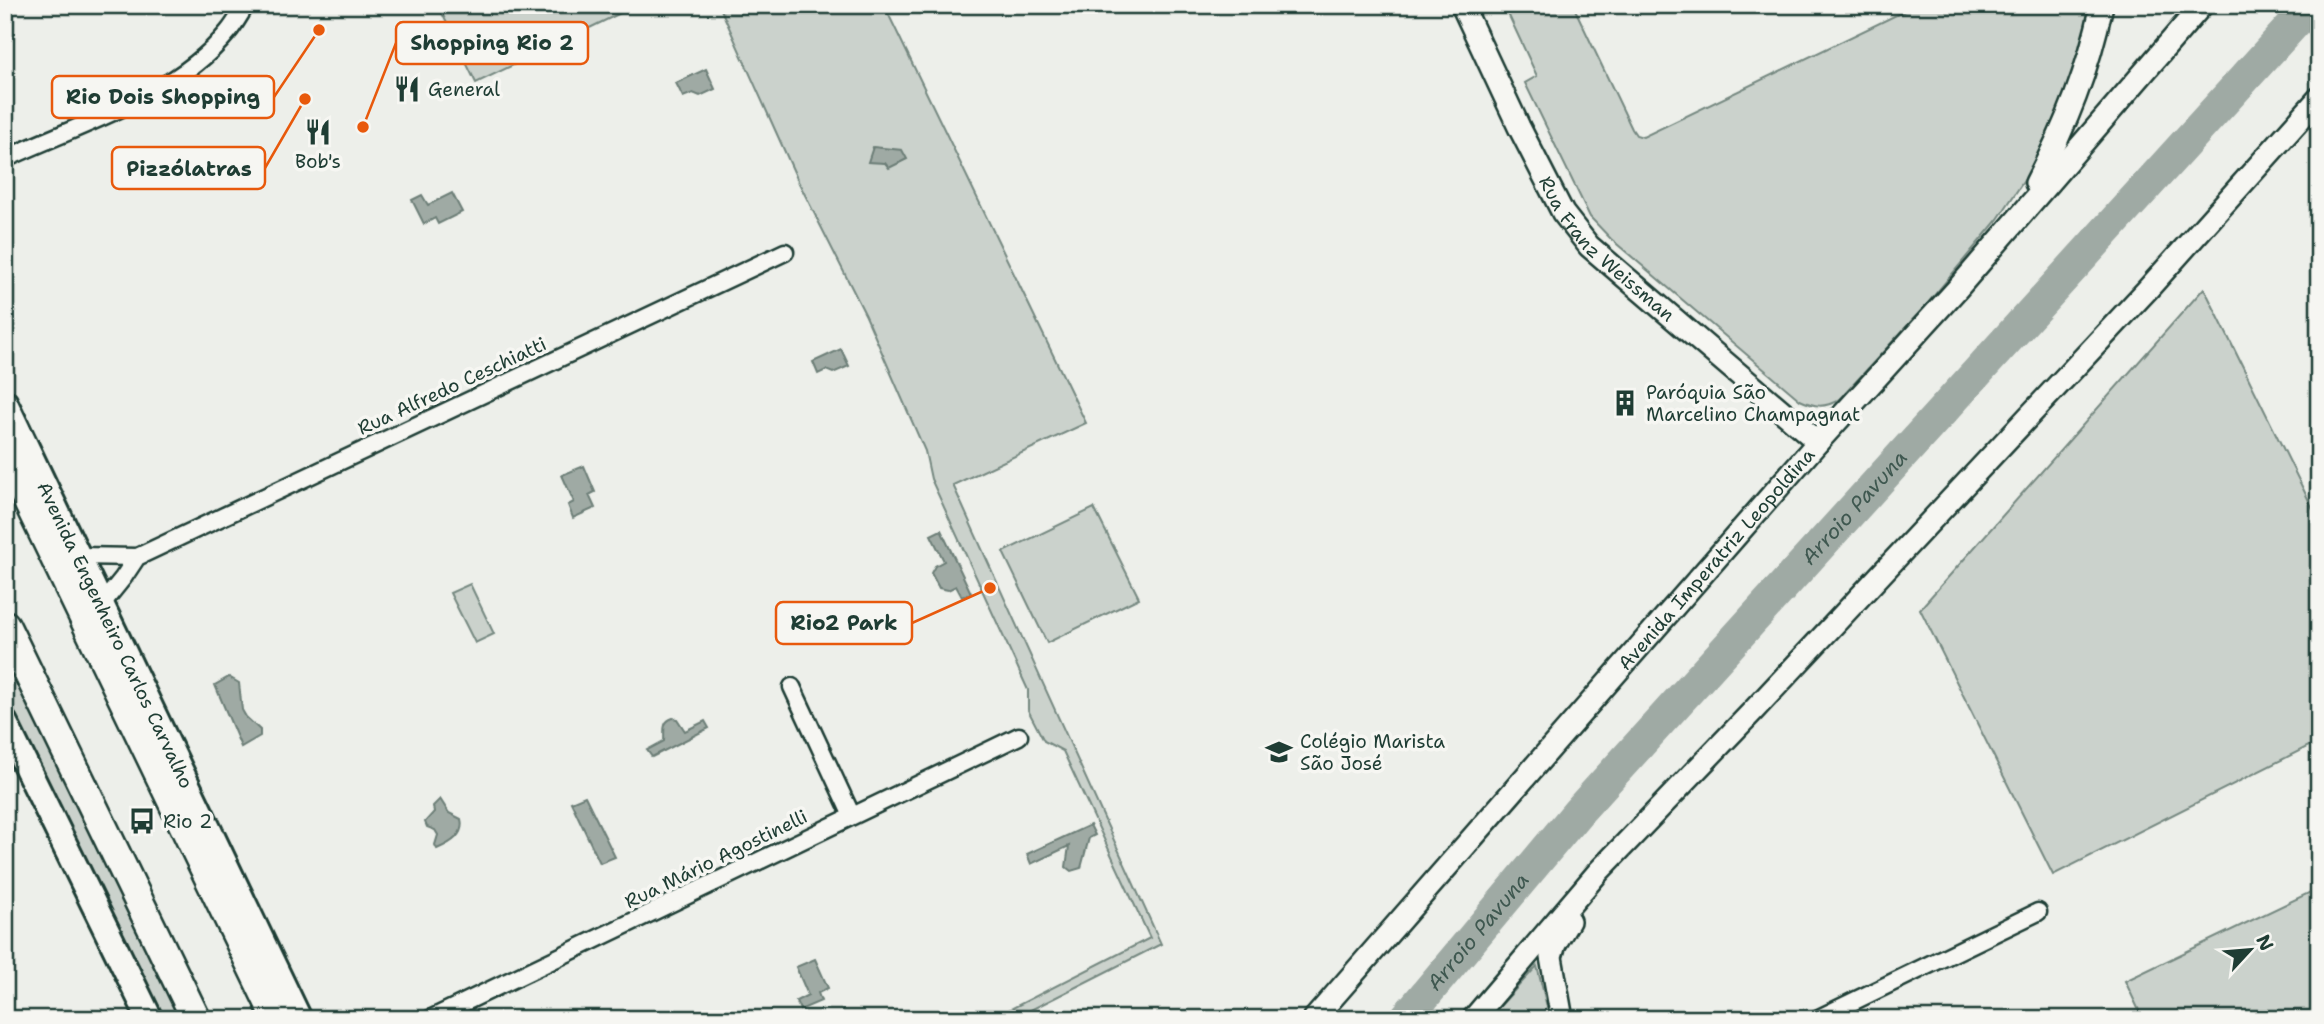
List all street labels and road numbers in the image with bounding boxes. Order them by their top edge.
street label: Rua Franz Weissman [1534,172,1680,327]
street label: Rua Alfredo Ceschiatti [354,331,550,441]
street label: Avenida Imperatriz Leopoldina [1612,442,1820,675]
street label: Avenida Engenheiro Carlos Carvalho [32,477,200,792]
street label: Rua Mário Agostinelli [620,804,812,914]

